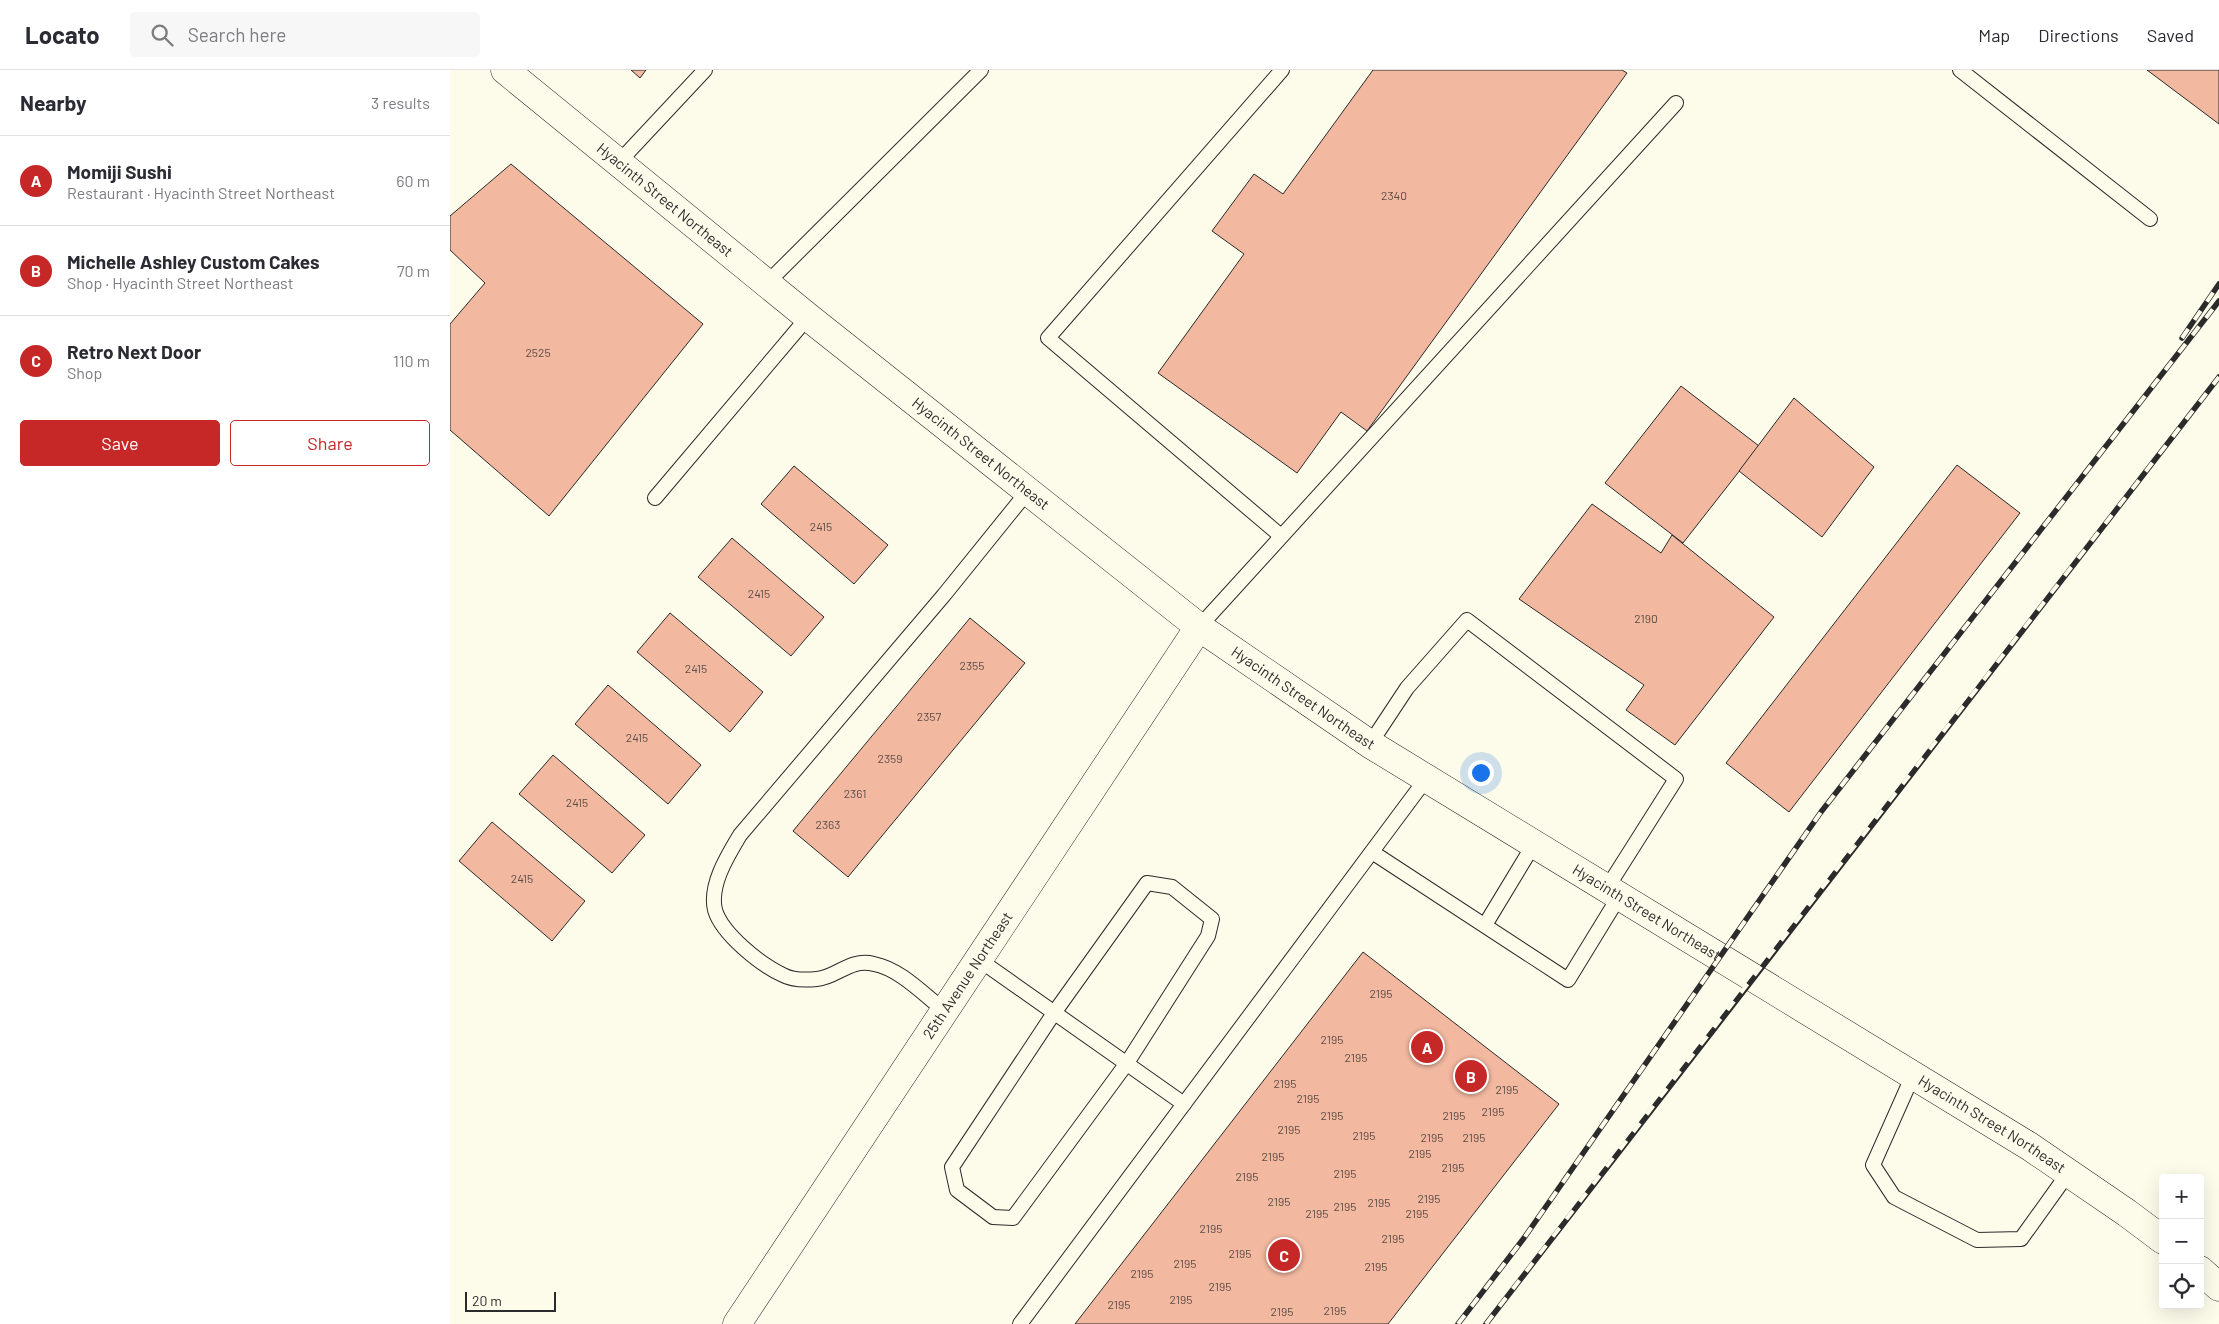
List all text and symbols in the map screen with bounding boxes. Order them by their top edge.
search box [130,12,480,57]
text: Locato [25,20,100,49]
icon: search [148,21,176,49]
text: Search here [188,23,286,46]
text: Map [1978,24,2010,46]
text: Directions [2038,24,2119,46]
text: Saved [2147,24,2194,46]
text: Nearby [20,90,86,115]
text: 3 results [371,93,430,112]
street label: Hyacinth Street Northeast [594,139,737,260]
text: Momiji Sushi [67,160,172,183]
text: A [31,171,41,190]
text: 60 m [396,171,430,190]
text: Restaurant · Hyacinth Street Northeast [67,183,335,202]
house number: 2340 [1381,188,1407,202]
text: Michelle Ashley Custom Cakes [67,250,320,273]
text: B [31,261,41,280]
text: 70 m [397,261,430,280]
text: Shop · Hyacinth Street Northeast [67,273,294,292]
text: Retro Next Door [67,340,201,363]
house number: 2525 [525,345,551,359]
text: C [31,351,41,370]
text: 110 m [393,351,430,370]
text: Shop [67,363,102,382]
street label: Hyacinth Street Northeast [909,393,1053,513]
button: Save [20,420,220,466]
button: Share [230,420,430,466]
house number: 2415 [810,519,832,533]
house number: 2415 [748,586,770,600]
house number: 2190 [1634,611,1658,625]
street label: Hyacinth Street Northeast [1228,642,1379,753]
house number: 2355 [960,658,984,672]
house number: 2415 [685,661,707,675]
house number: 2357 [917,709,942,723]
house number: 2415 [626,730,648,744]
house number: 2359 [878,751,902,765]
your location [1468,760,1494,786]
house number: 2361 [844,786,866,800]
house number: 2415 [566,795,588,809]
house number: 2363 [816,817,840,831]
street label: Hyacinth Street Northeast [1570,860,1724,964]
house number: 2415 [511,871,533,885]
street label: 25th Avenue Northeast [919,908,1016,1042]
house number: 2195 [1370,986,1392,1000]
pin: A [1411,1028,1443,1066]
house number: 2195 [1321,1032,1343,1046]
house number: 2195 [1345,1050,1367,1064]
pin: B [1455,1057,1487,1095]
street label: Hyacinth Street Northeast [1915,1071,2069,1176]
house number: 2195 [1274,1076,1296,1090]
house number: 2195 [1496,1082,1518,1096]
house number: 2195 [1297,1091,1319,1105]
house number: 2195 [1482,1104,1504,1118]
house number: 2195 [1321,1108,1343,1122]
house number: 2195 [1443,1108,1465,1122]
house number: 2195 [1278,1122,1300,1136]
house number: 2195 [1353,1128,1375,1142]
house number: 2195 [1421,1130,1443,1144]
house number: 2195 [1463,1130,1485,1144]
house number: 2195 [1409,1146,1431,1160]
house number: 2195 [1262,1149,1284,1163]
house number: 2195 [1442,1160,1464,1174]
house number: 2195 [1334,1166,1356,1180]
house number: 2195 [1236,1169,1258,1183]
map controls [2159,1174,2204,1309]
button: + [2159,1174,2204,1219]
house number: 2195 [1418,1191,1440,1205]
house number: 2195 [1268,1194,1290,1208]
house number: 2195 [1368,1195,1390,1209]
house number: 2195 [1334,1199,1356,1213]
house number: 2195 [1306,1206,1328,1220]
house number: 2195 [1406,1206,1428,1220]
button: − [2159,1219,2204,1264]
house number: 2195 [1200,1221,1222,1235]
house number: 2195 [1382,1231,1404,1245]
pin: C [1268,1236,1300,1274]
house number: 2195 [1229,1246,1251,1260]
house number: 2195 [1174,1256,1196,1270]
house number: 2195 [1365,1259,1387,1273]
button: locate [2159,1264,2204,1309]
house number: 2195 [1131,1266,1153,1280]
house number: 2195 [1209,1279,1231,1293]
scale bar [465,1289,556,1312]
text: 20 m [472,1292,502,1309]
house number: 2195 [1170,1292,1192,1306]
house number: 2195 [1108,1297,1130,1311]
house number: 2195 [1324,1303,1346,1317]
house number: 2195 [1271,1304,1293,1318]

